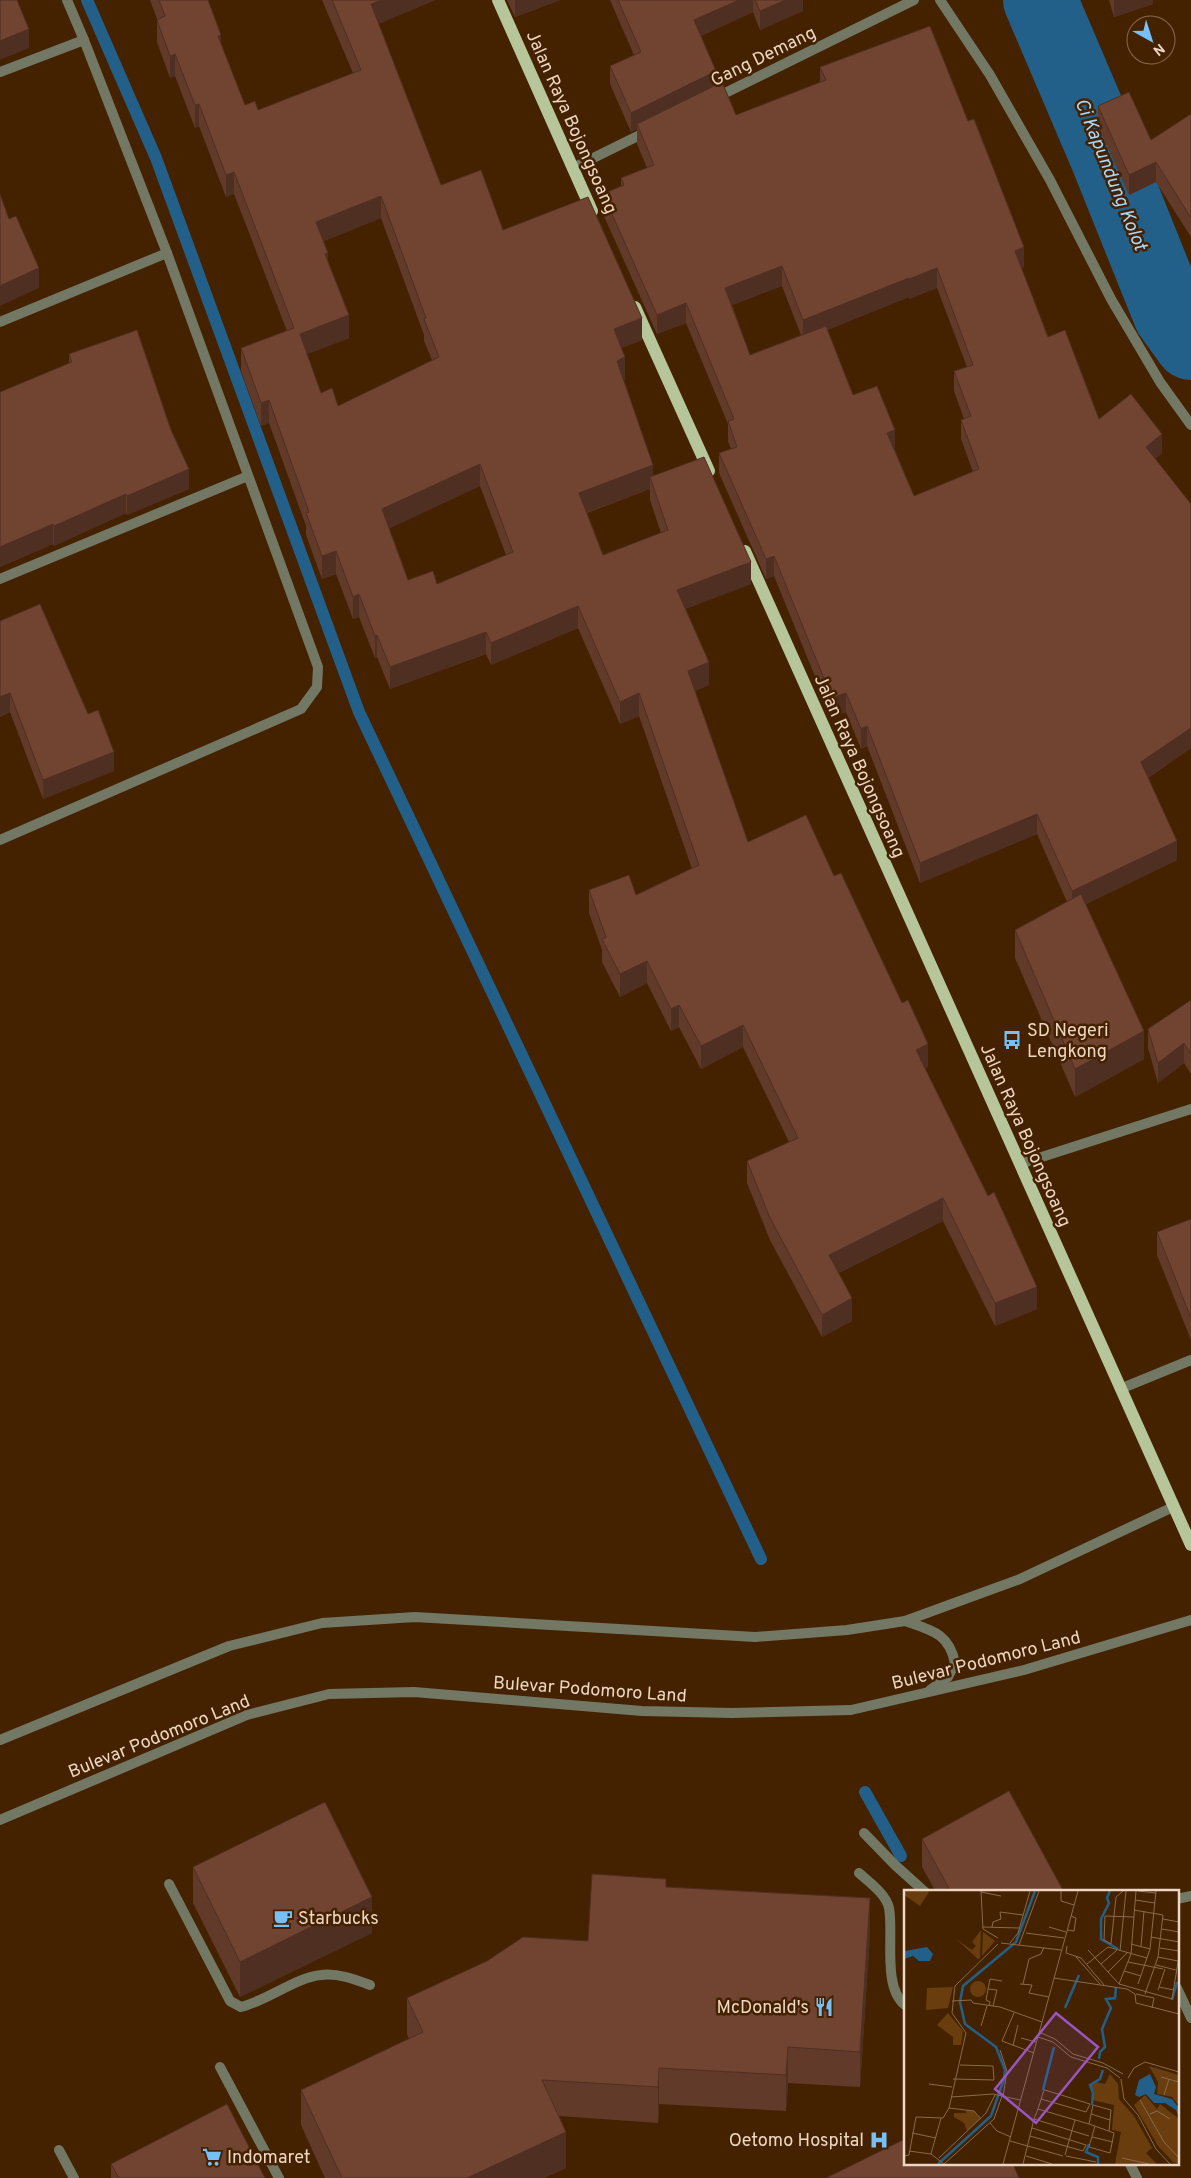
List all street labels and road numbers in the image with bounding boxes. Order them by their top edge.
street label: Gang Demang [707,22,820,93]
street label: Jalan Raya Bojongsoang [520,27,621,218]
street label: Jalan Raya Bojongsoang [808,671,909,862]
street label: Jalan Raya Bojongsoang [974,1040,1075,1231]
street label: Bulevar Podomoro Land [889,1627,1083,1696]
street label: Bulevar Podomoro Land [492,1672,688,1709]
street label: Bulevar Podomoro Land [65,1690,254,1784]

